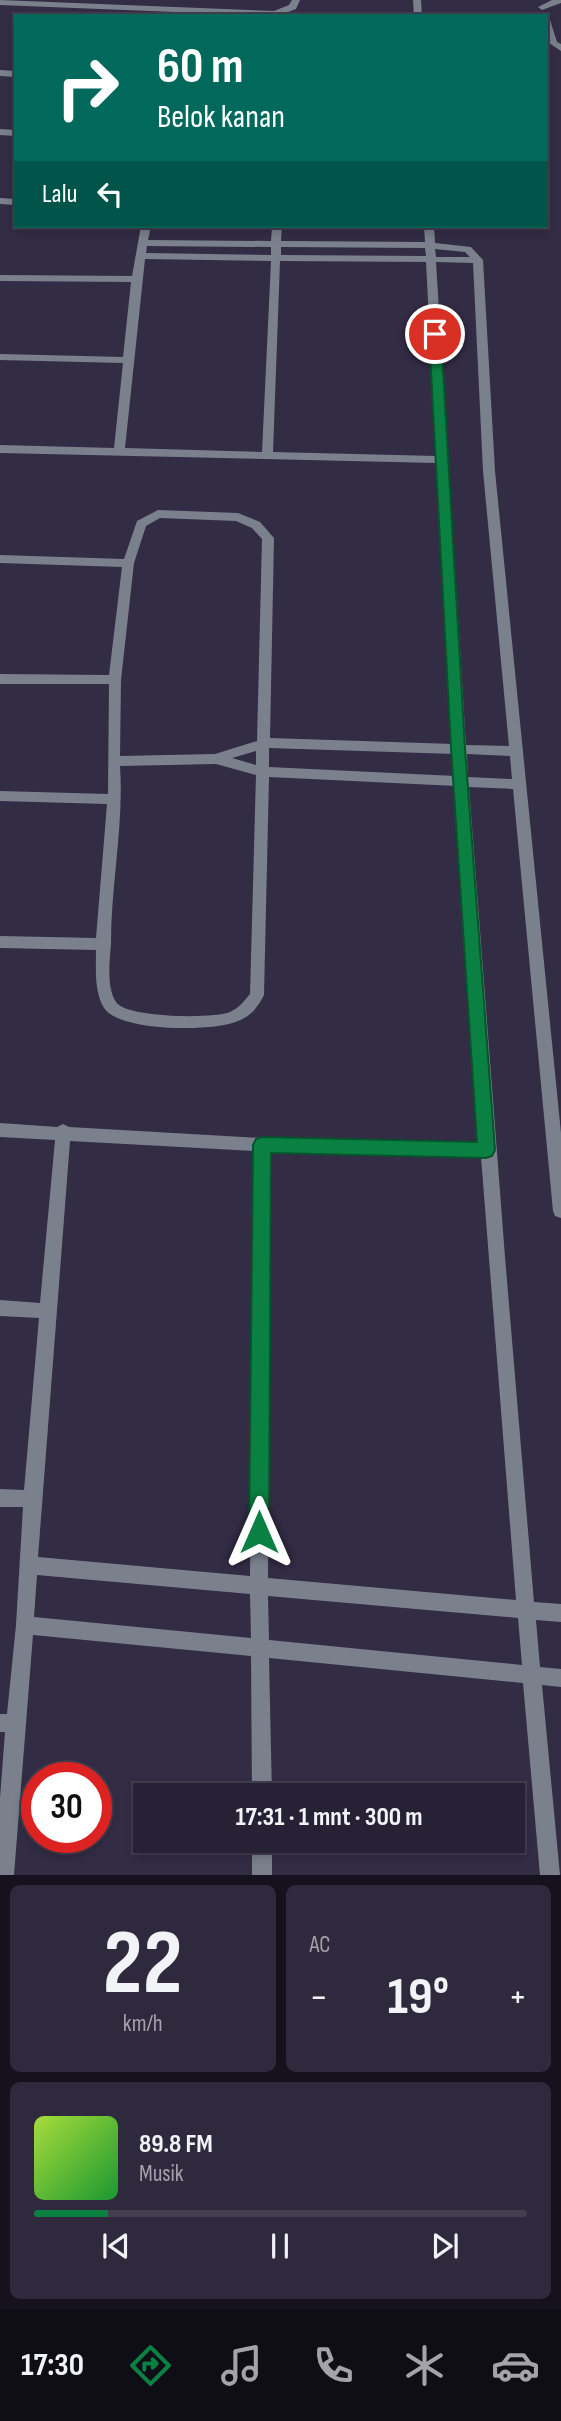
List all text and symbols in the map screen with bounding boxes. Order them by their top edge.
text: 60 m [157,38,244,97]
icon: right [42,42,133,133]
text: Belok kanan [157,98,285,137]
icon: left [91,175,129,213]
text: Lalu [42,179,77,210]
pin [405,304,465,364]
icon: arrive [416,315,454,353]
position arrow [222,1495,296,1569]
speed limit sign: 30 [21,1762,112,1853]
text: 17:31 · 1 mnt · 300 m [236,1802,423,1833]
text: 22 [103,1910,183,2019]
text: AC [310,1931,330,1959]
text: 19° [388,1966,449,2029]
text: − [310,1975,328,2020]
text: + [508,1975,527,2020]
text: km/h [123,2010,163,2038]
text: 89.8 FM [139,2129,213,2160]
text: Musik [139,2160,184,2188]
icon: previous [97,2227,135,2265]
icon: pause [261,2227,299,2265]
icon: next [426,2227,464,2265]
icon: directions [126,2341,175,2390]
icon: music [217,2341,266,2390]
icon: phone [309,2341,358,2390]
icon: climate [400,2341,449,2390]
icon: car [491,2341,540,2390]
text: 17:30 [21,2346,84,2385]

